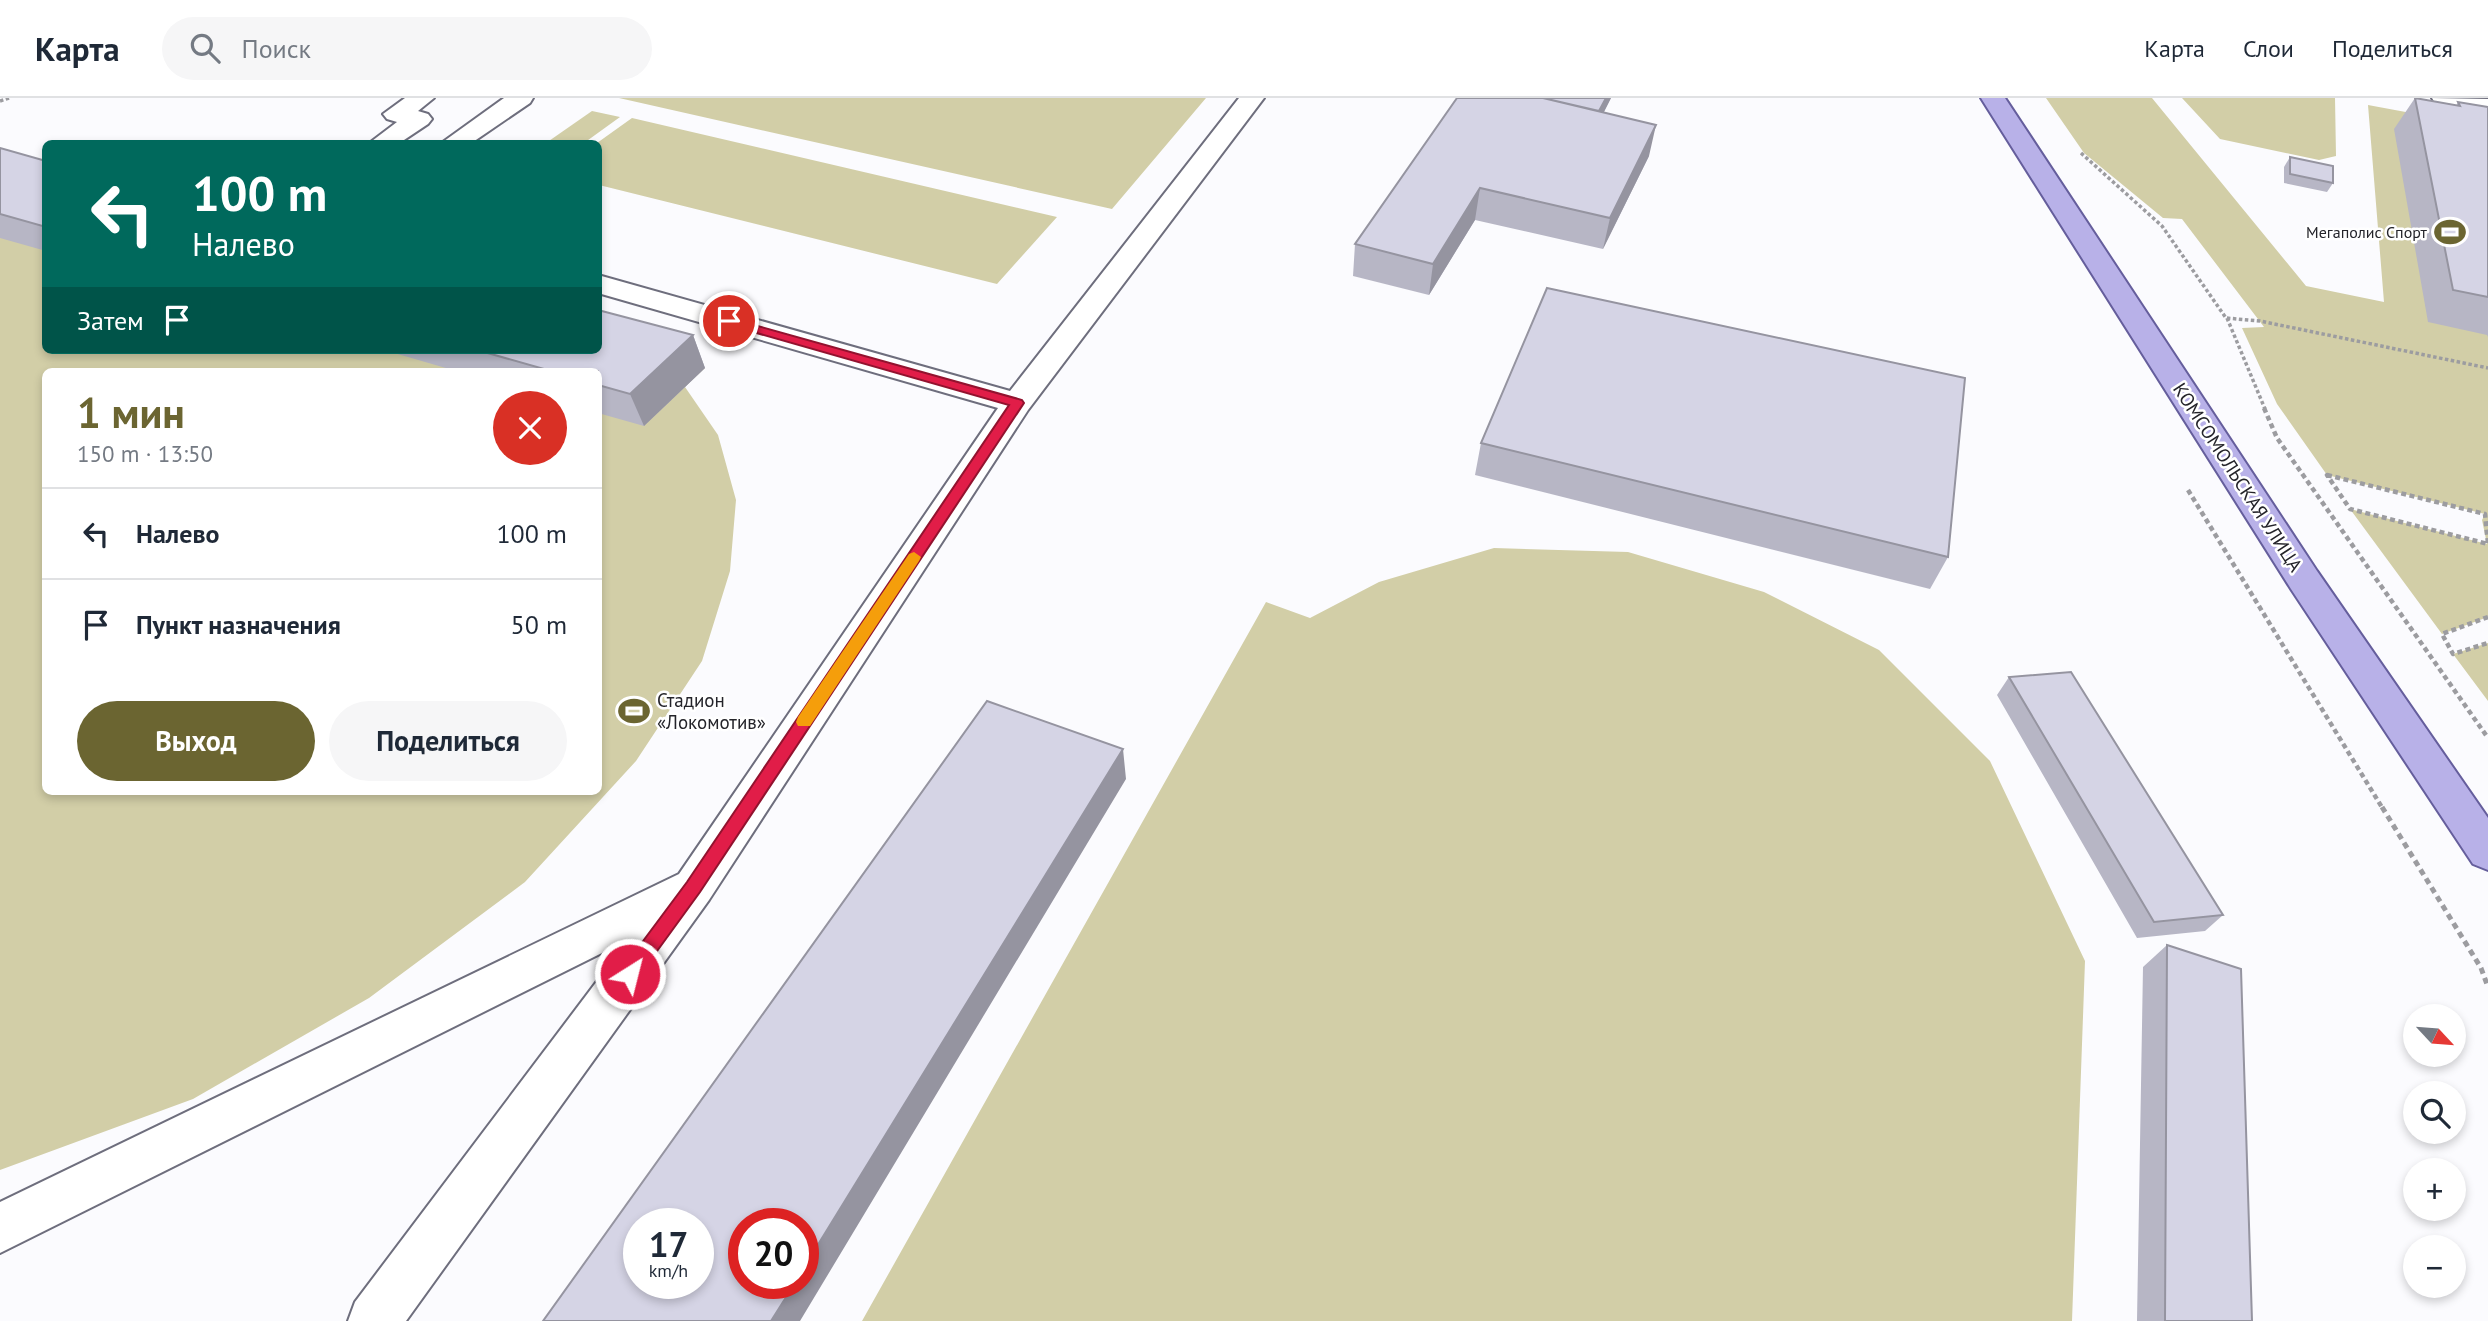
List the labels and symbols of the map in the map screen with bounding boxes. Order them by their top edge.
sports icon: Мегаполис Спорт [2433,215,2467,249]
place label: Мегаполис Спорт [2306,222,2428,242]
pin [699,291,759,351]
street label: КОМСОМОЛЬСКАЯ УЛИЦА [2168,378,2308,576]
place label: Стадион «Локомотив» [657,688,766,734]
sports icon: Стадион «Локомотив» [617,694,651,728]
position arrow [593,937,667,1011]
north arrow [2403,1004,2466,1068]
speed limit sign: 20 [728,1208,819,1299]

